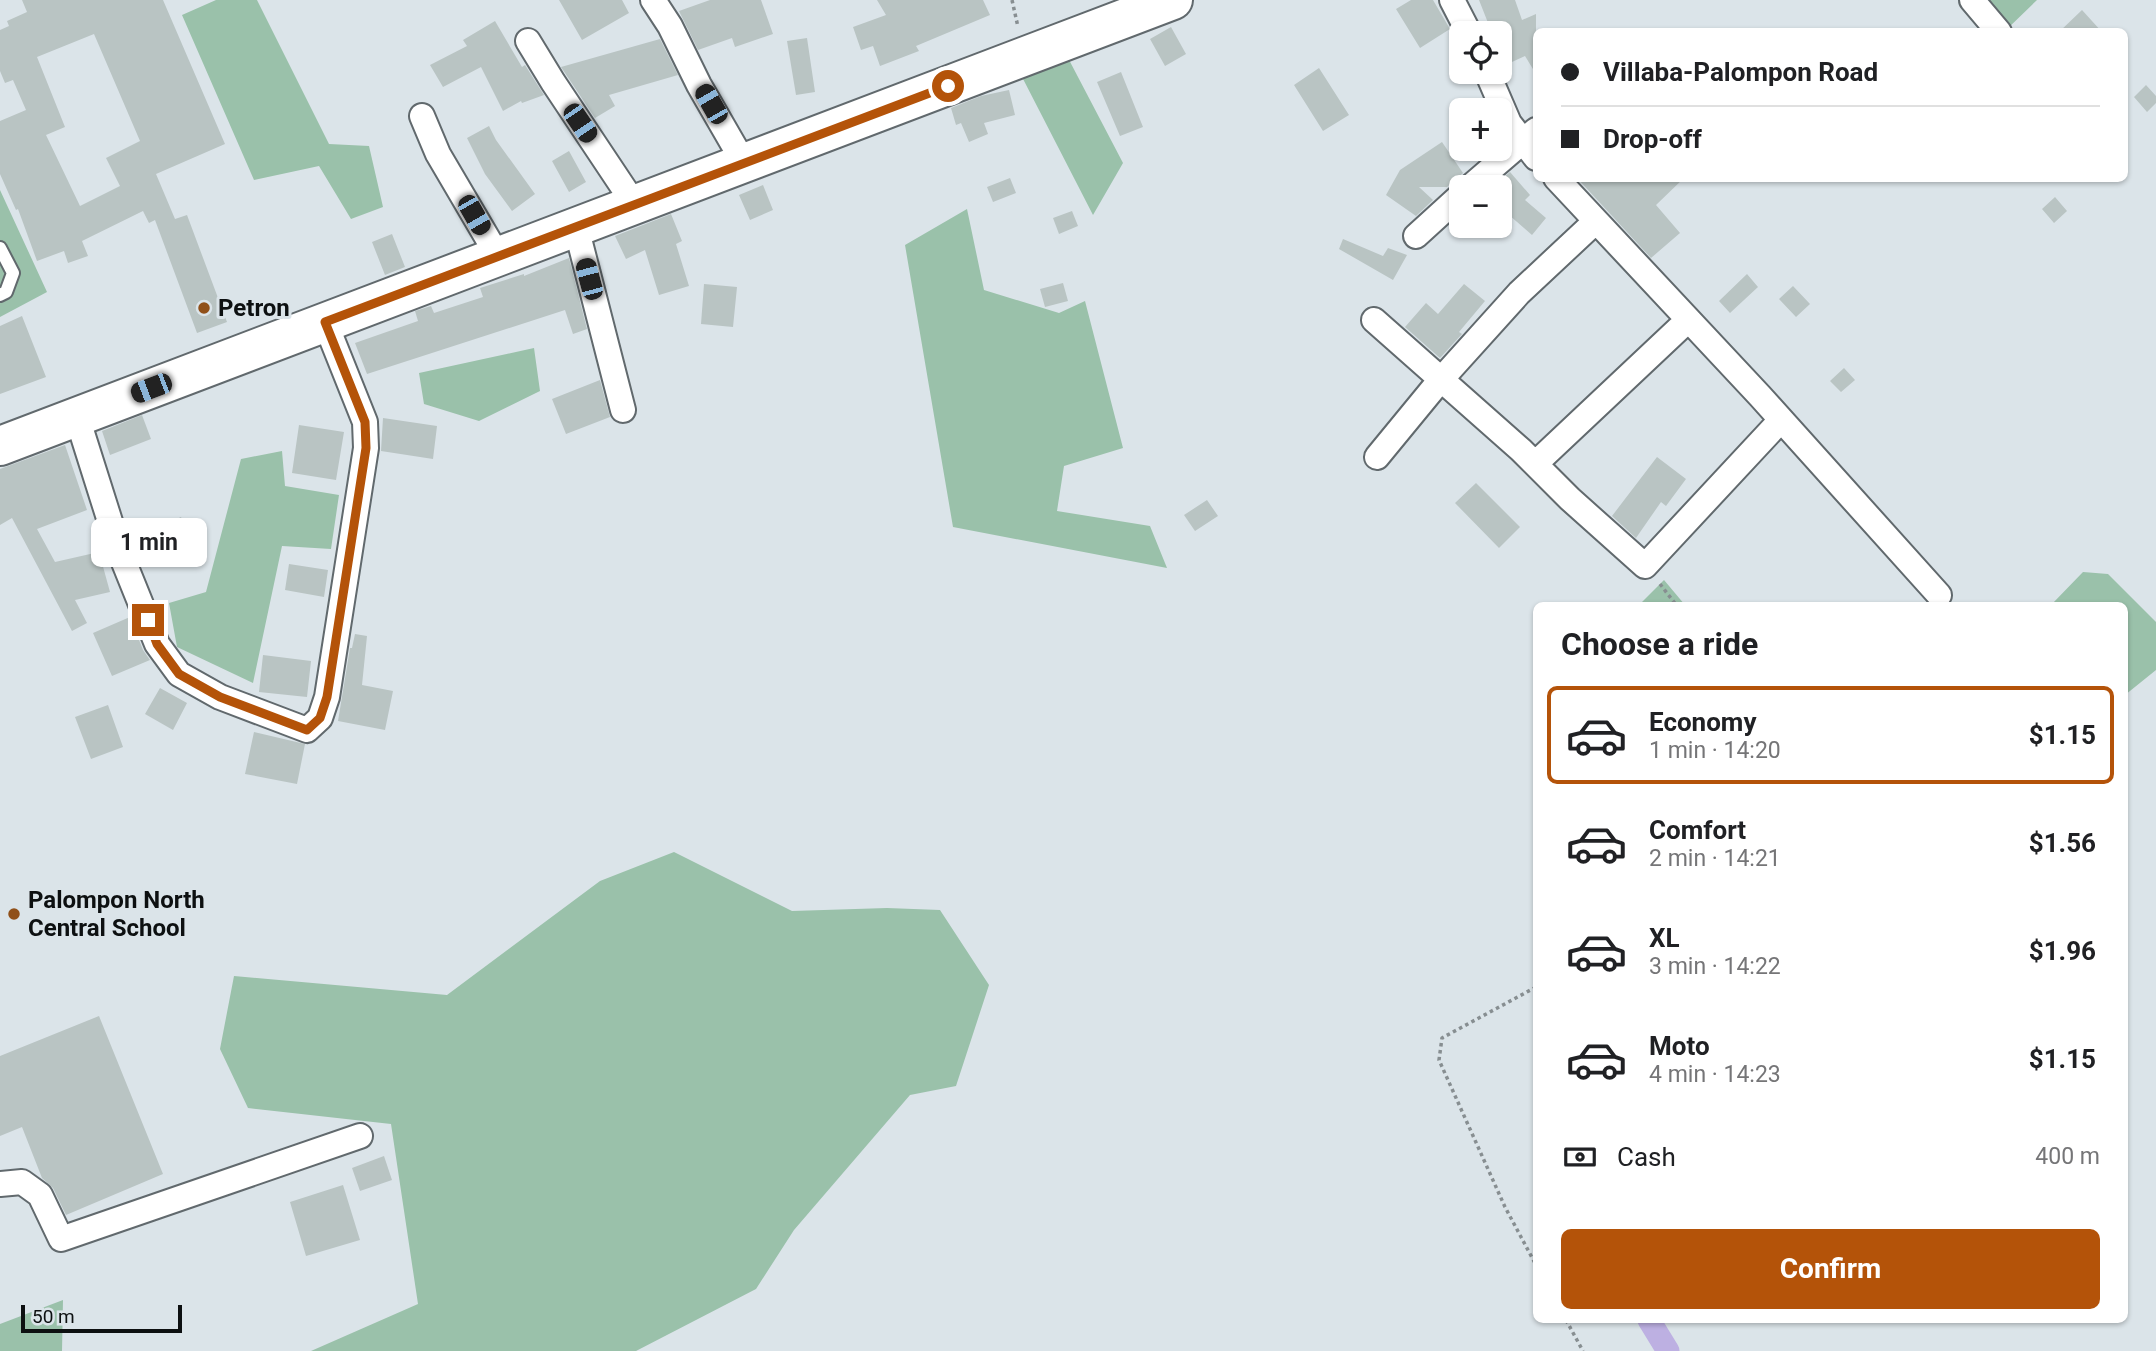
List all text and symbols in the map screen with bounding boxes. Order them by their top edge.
map controls [1449,21,1512,238]
button: locate [1449,21,1512,84]
text: Villaba-Palompon Road [1603,57,1878,87]
route start [932,70,964,102]
car [692,81,731,127]
button: + [1449,98,1512,161]
car [560,100,601,146]
text: Drop-off [1603,124,1702,154]
button: − [1449,175,1512,238]
car [455,192,494,238]
car [574,256,605,302]
place label: Petron [218,294,290,322]
marker: Petron [196,300,212,316]
car [128,371,175,405]
callout: 1 min [90,518,206,568]
text: 1 min [120,529,178,556]
route end [132,604,164,636]
text: Choose a ride [1561,625,1758,663]
icon: car [1565,704,1628,767]
text: Economy [1649,707,1756,737]
text: $1.15 [2029,720,2096,750]
text: 1 min · 14:20 [1649,737,1781,764]
icon: car [1565,812,1628,875]
text: Comfort [1649,815,1746,845]
text: $1.56 [2029,828,2096,858]
text: 2 min · 14:21 [1649,845,1781,872]
place label: Palompon North Central School [28,886,205,942]
marker: Palompon North Central School [6,906,22,922]
icon: car [1565,920,1628,983]
text: XL [1649,923,1680,953]
text: $1.96 [2029,936,2096,966]
text: 3 min · 14:22 [1649,953,1781,980]
icon: car [1565,1028,1628,1091]
text: Moto [1649,1031,1710,1061]
text: $1.15 [2029,1044,2096,1074]
text: 4 min · 14:23 [1649,1061,1781,1088]
icon: cash [1561,1138,1599,1176]
text: Cash [1617,1142,1676,1172]
text: 400 m [2035,1143,2100,1170]
button: Confirm [1561,1229,2100,1309]
scale bar [21,1302,182,1334]
text: 50 m [32,1305,75,1328]

